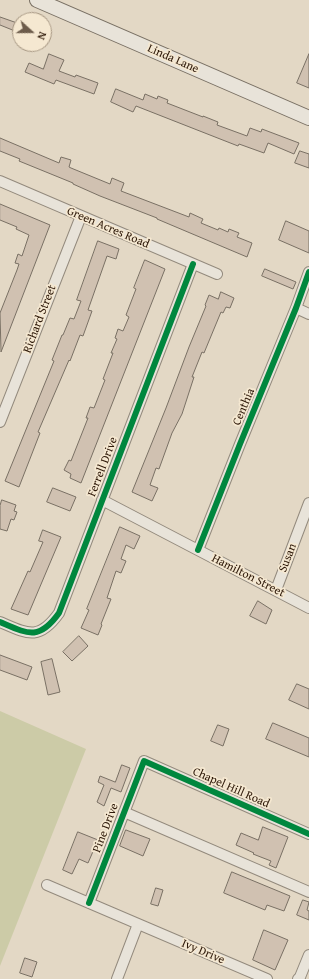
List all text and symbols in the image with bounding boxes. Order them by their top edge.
north arrow [12,12,52,52]
text: N [33,30,51,42]
street label: Linda Lane [145,41,201,77]
street label: Green Acres Road [65,204,151,252]
street label: Richard Street [20,283,60,355]
street label: Centhia [230,386,258,428]
street label: Ferrell Drive [85,435,121,499]
street label: Susan [276,542,300,574]
street label: Hamilton Street [209,551,287,601]
street label: Chapel Hill Road [190,765,272,811]
street label: Pine Drive [90,801,122,855]
street label: Ivy Drive [179,937,227,967]

